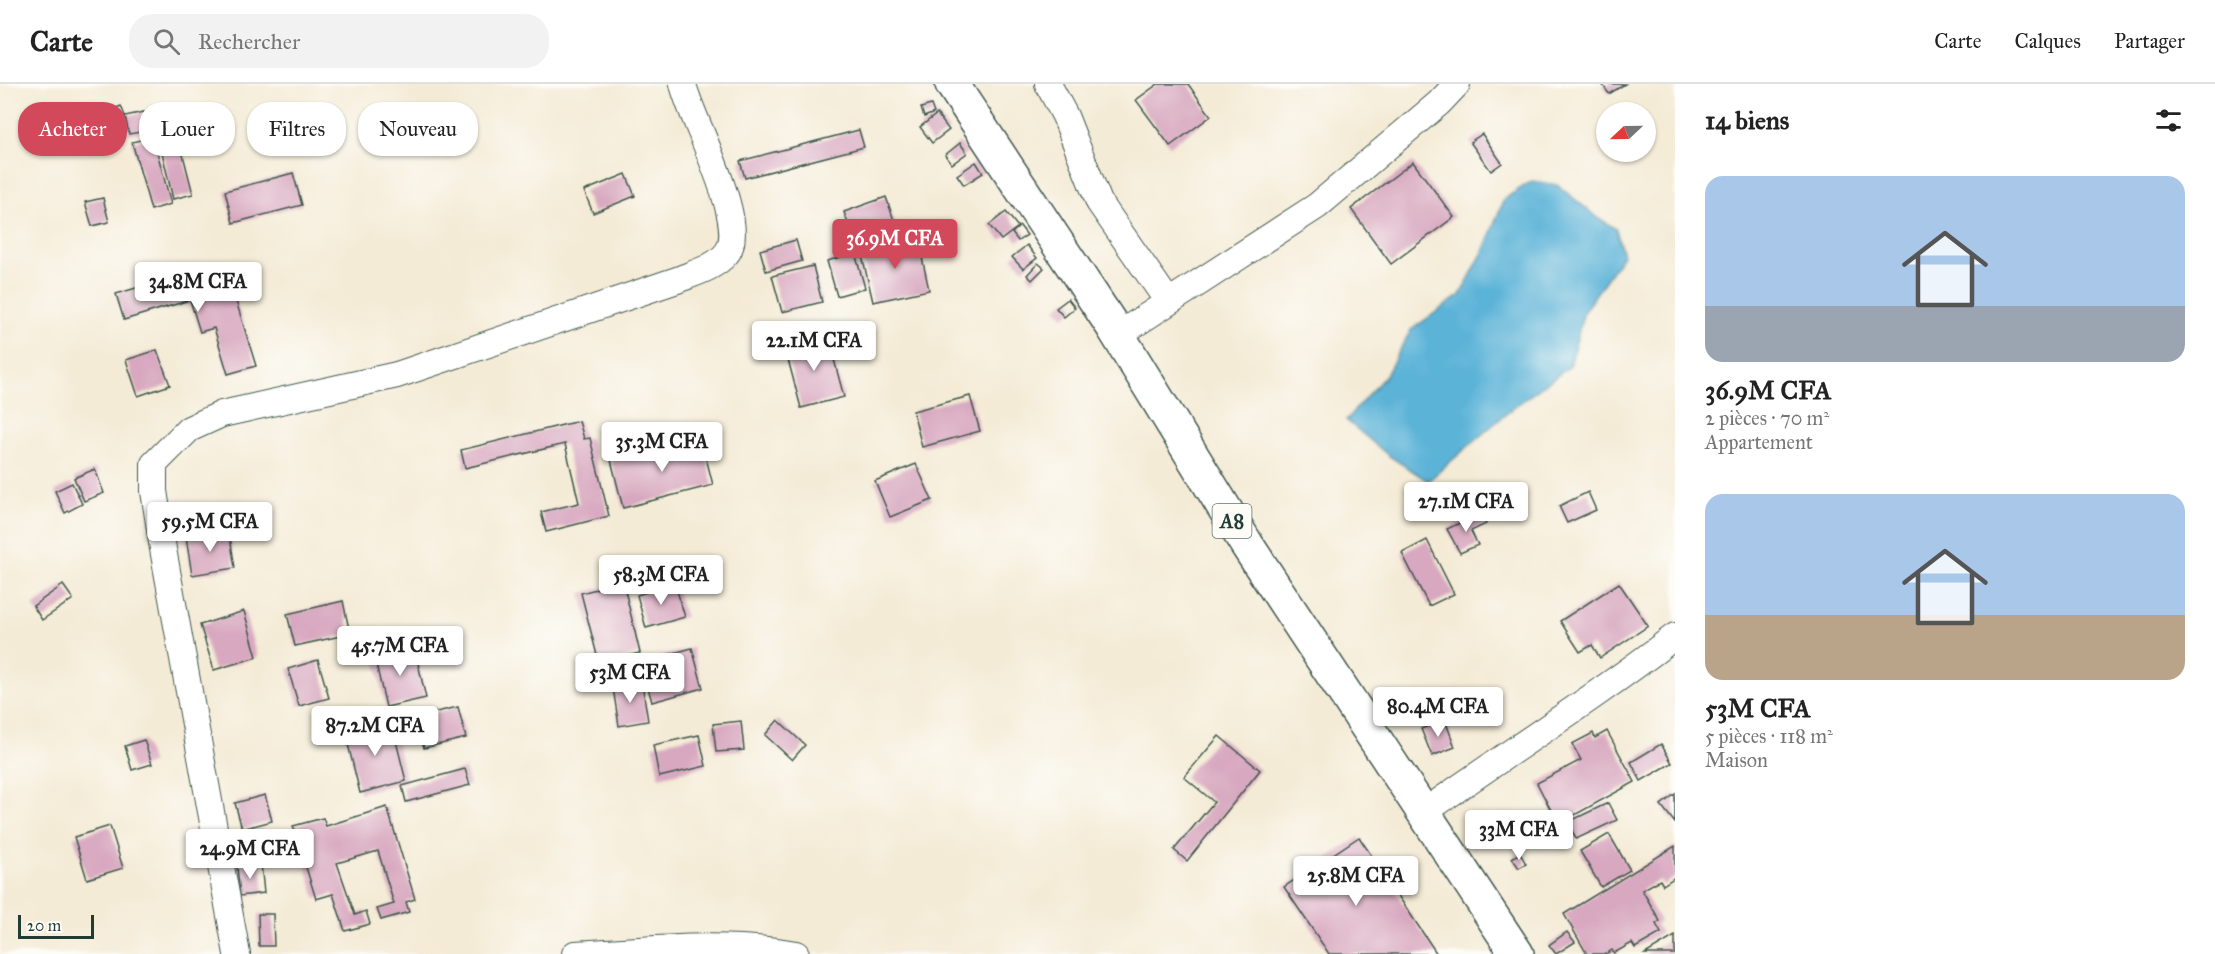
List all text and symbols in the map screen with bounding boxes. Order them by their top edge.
search box [129,14,549,68]
text: Carte [30,24,93,59]
icon: search [150,25,183,58]
text: Rechercher [198,28,300,55]
text: Carte [1934,28,1981,54]
text: Calques [2014,28,2081,54]
text: Partager [2114,28,2185,54]
chip: Acheter [18,102,127,156]
chip: Louer [139,102,235,156]
chip: Filtres [247,102,346,156]
chip: Nouveau [358,102,478,156]
north arrow [1596,102,1656,162]
map controls [1596,102,1656,162]
text: 14 biens [1705,104,1789,136]
icon: filters [2152,104,2185,137]
icon: home [1891,215,1999,323]
pin: 36.9M CFA [826,219,964,270]
text: 36.9M CFA [846,226,944,250]
pin: 34.8M CFA [129,262,267,313]
text: 34.8M CFA [149,269,247,293]
pin: 22.1M CFA [745,321,883,372]
text: 22.1M CFA [766,328,862,352]
text: 36.9M CFA [1705,374,1831,406]
text: 2 pièces · 70 m² [1705,406,1829,430]
pin: 35.3M CFA [593,422,731,473]
text: 35.3M CFA [615,429,709,453]
text: Appartement [1705,430,1813,454]
pin: 27.1M CFA [1397,482,1535,533]
text: 27.1M CFA [1418,489,1514,513]
pin: 59.5M CFA [141,502,279,553]
road number: A8 [1212,504,1252,538]
text: 59.5M CFA [161,509,259,533]
icon: home [1891,533,1999,641]
pin: 58.3M CFA [592,555,730,606]
text: 58.3M CFA [613,562,709,586]
pin: 45.7M CFA [331,626,469,677]
text: 45.7M CFA [351,633,449,657]
pin: 53M CFA [575,653,685,704]
text: 53M CFA [589,660,671,684]
pin: 80.4M CFA [1369,687,1507,738]
text: 53M CFA [1705,692,1811,724]
text: 80.4M CFA [1387,694,1489,718]
pin: 87.2M CFA [306,706,444,757]
text: 87.2M CFA [325,713,425,737]
text: 5 pièces · 118 m² [1705,724,1833,748]
text: Maison [1705,748,1768,772]
pin: 33M CFA [1464,810,1574,861]
text: 33M CFA [1479,817,1559,841]
pin: 24.9M CFA [181,829,319,880]
text: 24.9M CFA [200,836,300,860]
pin: 25.8M CFA [1287,856,1425,907]
text: 25.8M CFA [1307,863,1405,887]
scale bar [18,912,94,940]
text: 20 m [27,916,61,935]

